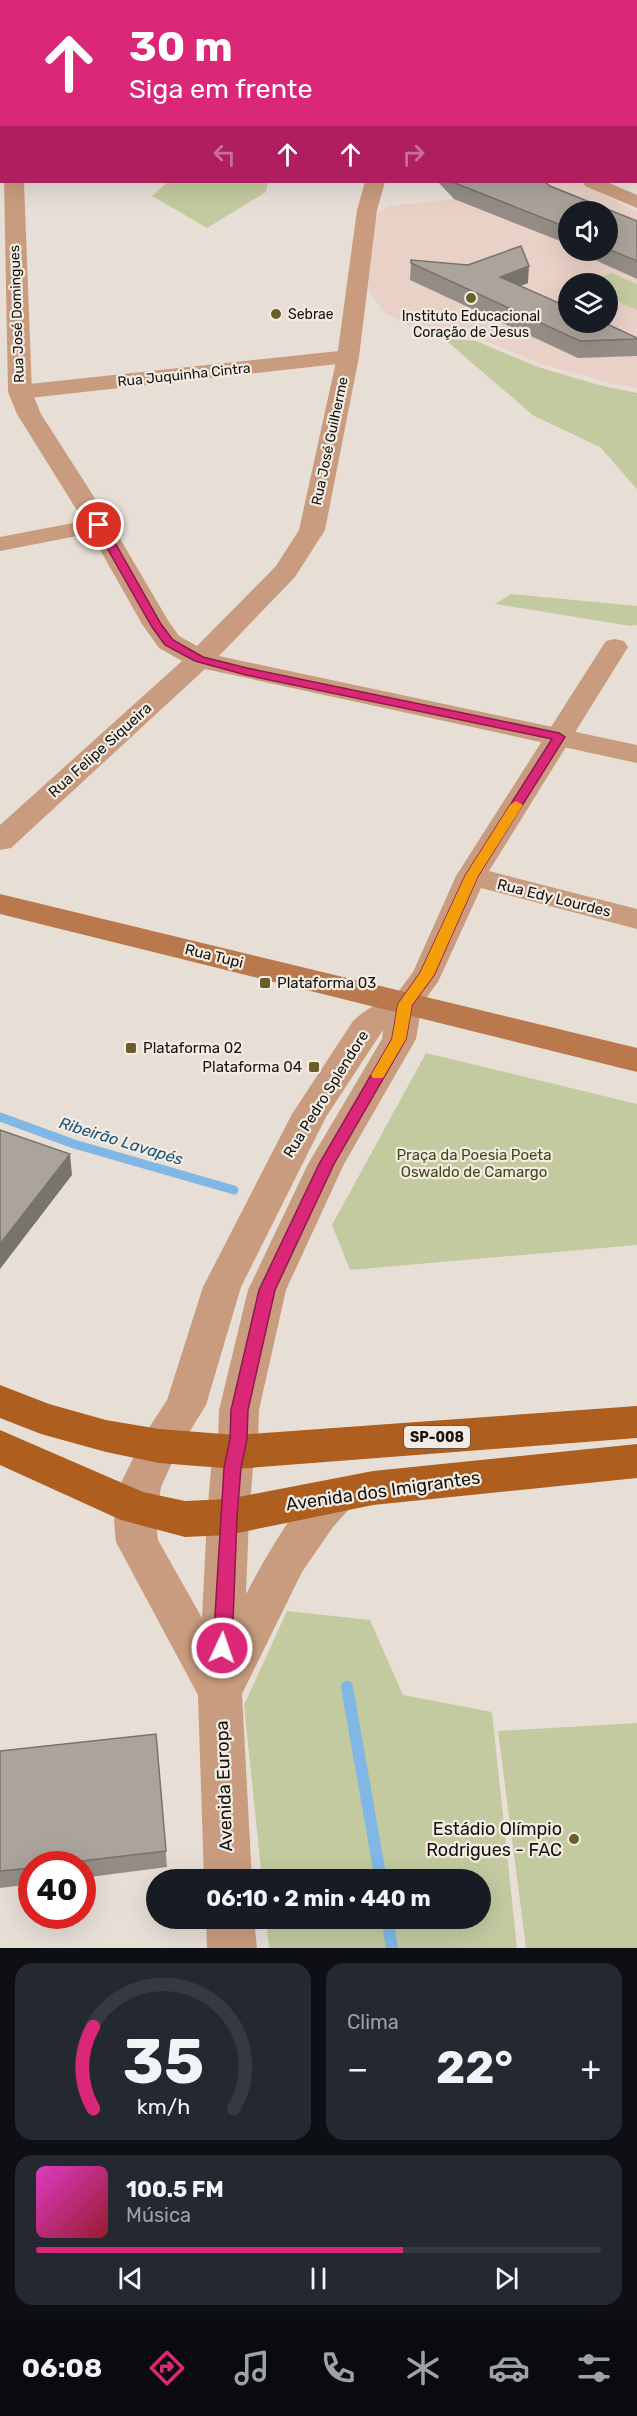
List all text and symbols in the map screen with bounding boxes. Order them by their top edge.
text: 30 m [129,22,233,72]
icon: ahead [30,24,108,102]
text: Siga em frente [129,73,313,105]
icon: left [208,138,241,171]
icon: ahead [271,138,304,171]
icon: ahead [334,138,367,171]
icon: right [397,138,430,171]
map controls [558,201,618,333]
button: sound [558,201,618,261]
street label: Rua José Domingues [6,245,28,383]
button: layers [558,273,618,333]
marker: Instituto Educacional Coração de Jesus [464,291,478,305]
place label: Sebrae [288,306,334,323]
marker: Sebrae [269,307,283,321]
place label: Instituto Educacional Coração de Jesus [402,308,540,341]
street label: Rua Juquinha Cintra [117,360,251,390]
street label: Rua José Guilherme [308,375,352,507]
pin [73,499,124,550]
icon: arrive [82,508,115,541]
street label: Rua Felipe Siqueira [45,699,155,801]
street label: Rua Edy Lourdes [495,875,613,921]
street label: Rua Tupi [183,940,245,972]
place label: Plataforma 03 [277,974,376,992]
marker: Plataforma 03 [258,976,272,990]
street label: Rua Pedro Splendore [280,1027,372,1161]
place label: Plataforma 02 [143,1039,242,1057]
marker: Plataforma 02 [124,1041,138,1055]
place label: Plataforma 04 [202,1058,302,1076]
marker: Plataforma 04 [307,1060,321,1074]
water label: Ribeirão Lavapés [57,1113,185,1169]
park label: Praça da Poesia Poeta Oswaldo de Camargo [396,1146,552,1181]
road number: SP-008 [404,1426,470,1448]
street label: Avenida dos Imigrantes [284,1466,482,1516]
position arrow [190,1616,254,1680]
street label: Avenida Europa [211,1720,237,1852]
place label: Estádio Olímpio Rodrigues - FAC [426,1818,562,1861]
marker: Estádio Olímpio Rodrigues - FAC [567,1832,581,1846]
speed limit sign: 40 [18,1851,96,1929]
text: 06:10 · 2 min · 440 m [206,1885,431,1912]
text: Clima [347,2010,399,2034]
text: 35 [122,2025,204,2099]
text: 22° [436,2041,513,2094]
text: − [347,2049,368,2088]
text: + [580,2049,601,2088]
text: km/h [136,2094,190,2119]
text: 100.5 FM [126,2176,224,2203]
text: Música [126,2203,191,2227]
icon: previous [114,2262,147,2295]
icon: pause [302,2262,335,2295]
icon: next [490,2262,523,2295]
icon: directions [146,2347,188,2389]
icon: music [231,2347,273,2389]
icon: phone [317,2347,359,2389]
icon: climate [402,2347,444,2389]
icon: car [488,2347,530,2389]
icon: filters [573,2347,615,2389]
text: 06:08 [22,2352,102,2384]

